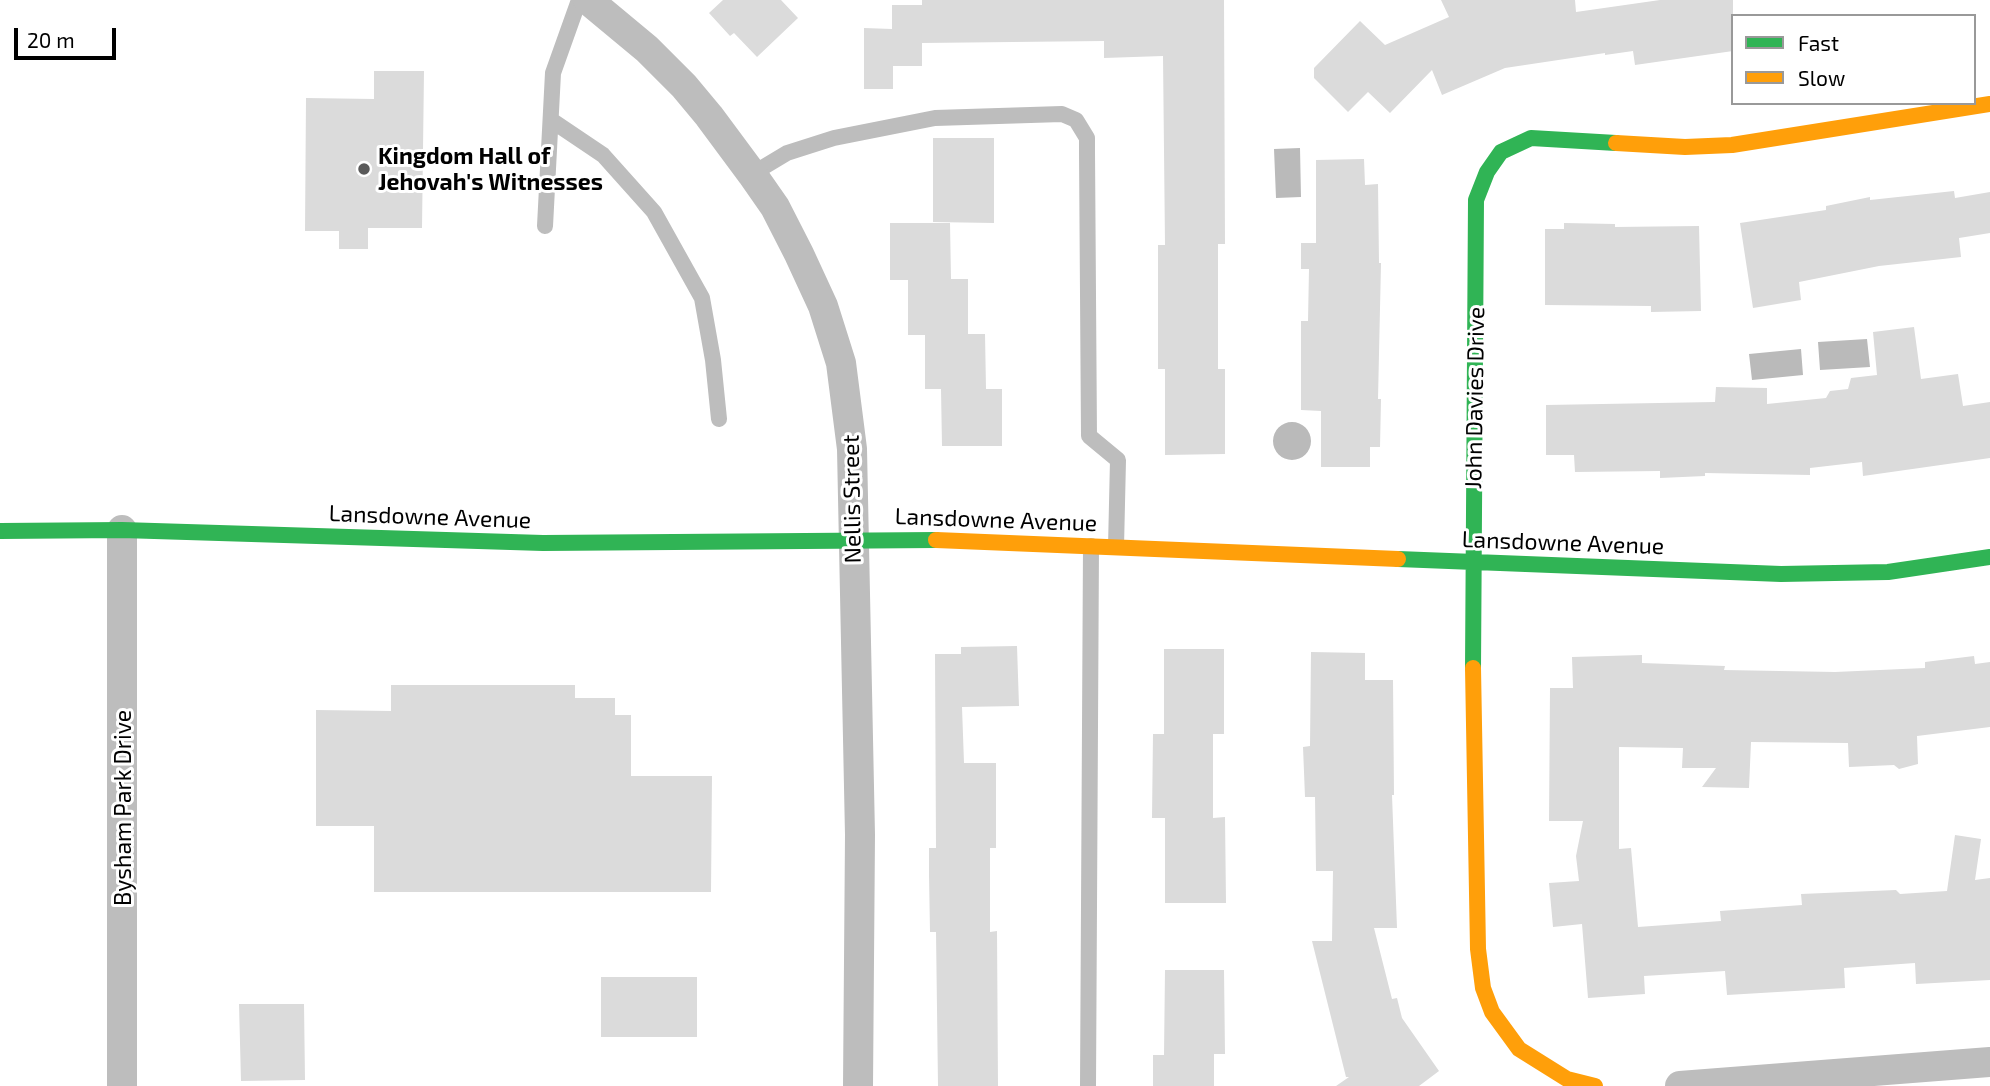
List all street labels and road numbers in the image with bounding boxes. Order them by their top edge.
street label: John Davies Drive [1460,307,1490,489]
street label: Nellis Street [837,434,867,564]
street label: Lansdowne Avenue [328,500,532,534]
street label: Lansdowne Avenue [894,503,1098,537]
street label: Lansdowne Avenue [1461,526,1665,560]
street label: Bysham Park Drive [109,710,137,906]

